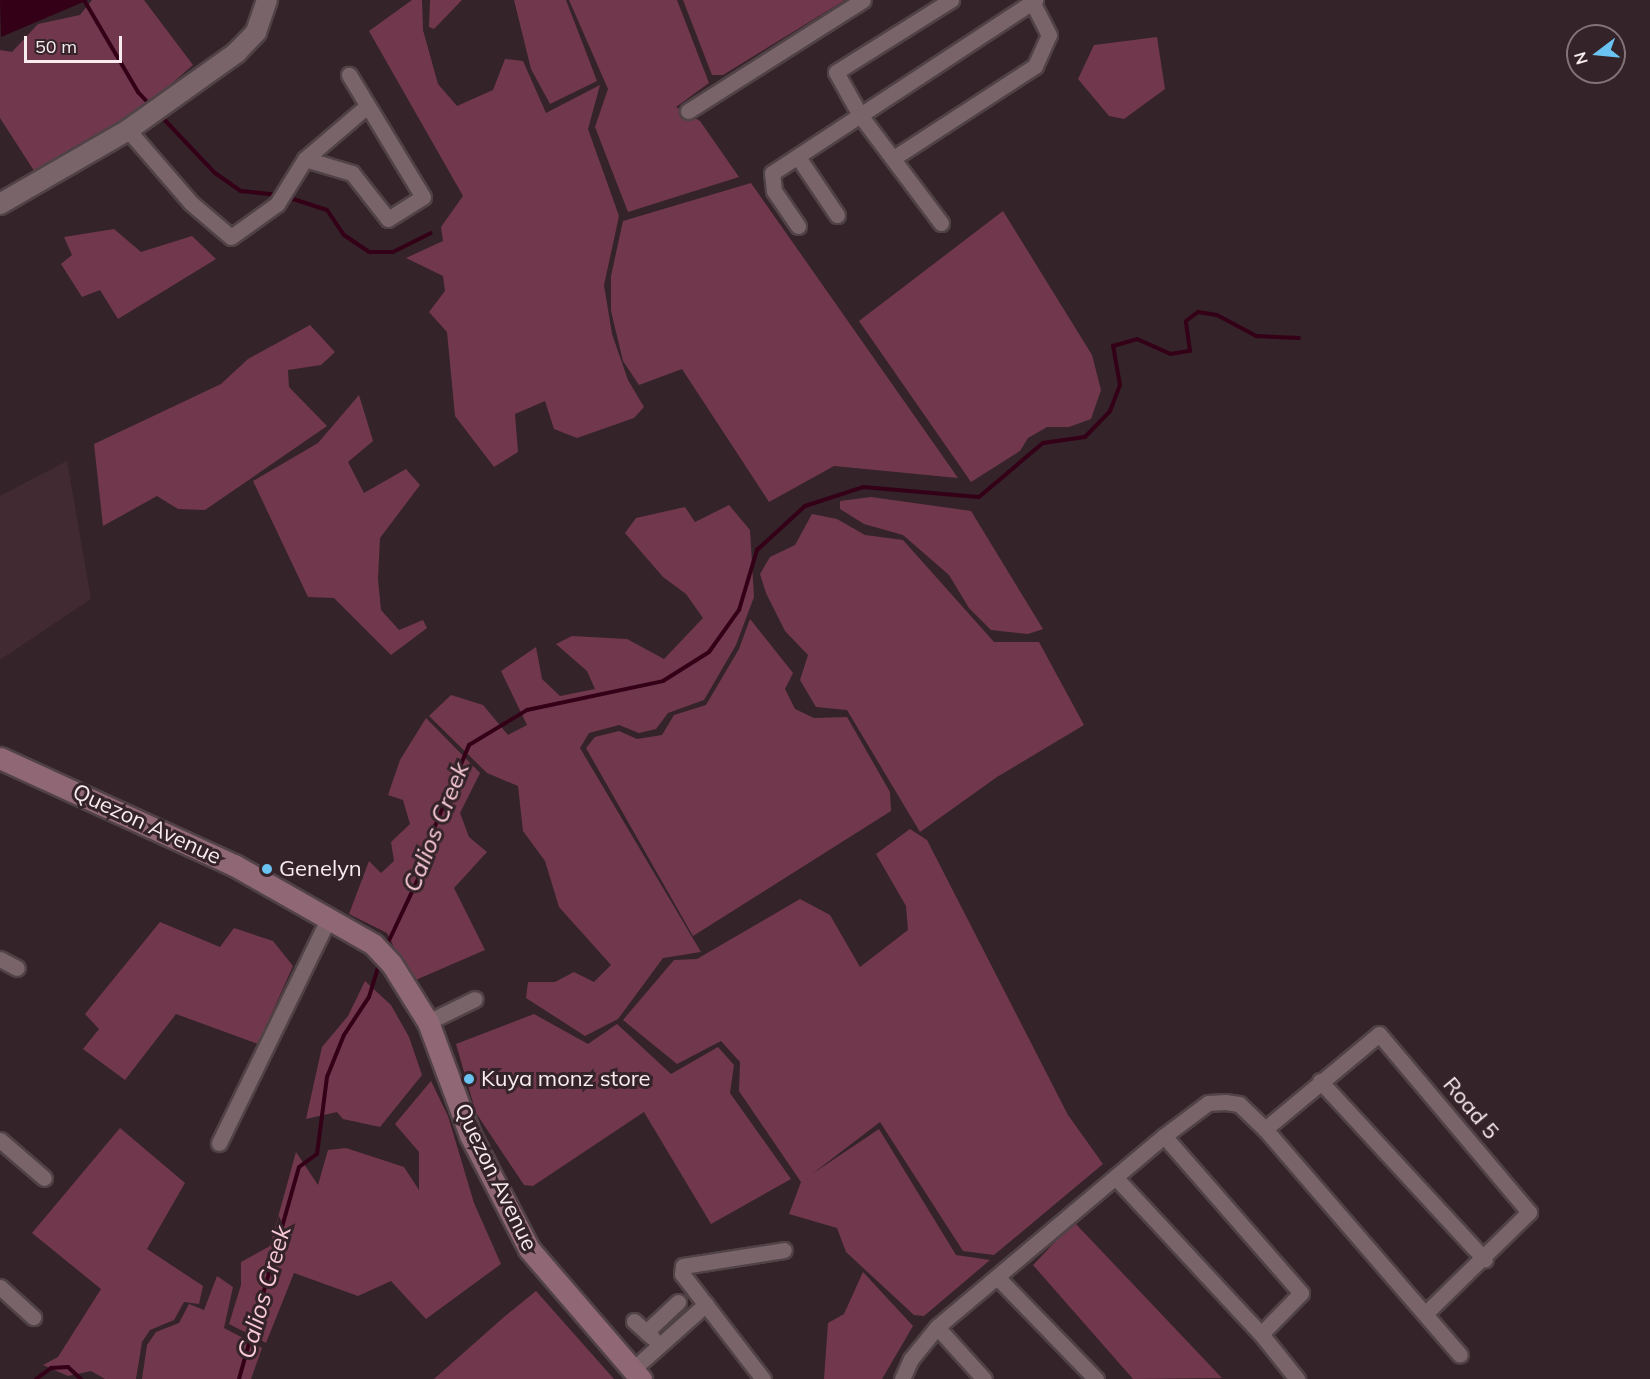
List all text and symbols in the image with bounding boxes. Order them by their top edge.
scale bar [27,24,124,62]
north arrow [1566,24,1626,84]
text: 50 m [35,35,77,58]
text: N [1569,50,1592,67]
water label: Calios Creek [397,758,475,896]
street label: Quezon Avenue [69,778,225,870]
place label: Genelyn [279,856,362,882]
marker: Genelyn [260,862,274,876]
place label: Kuya monz store [481,1066,651,1092]
marker: Kuya monz store [462,1072,476,1086]
street label: Road 5 [1437,1072,1505,1144]
street label: Quezon Avenue [449,1099,543,1255]
water label: Calios Creek [231,1222,297,1362]

